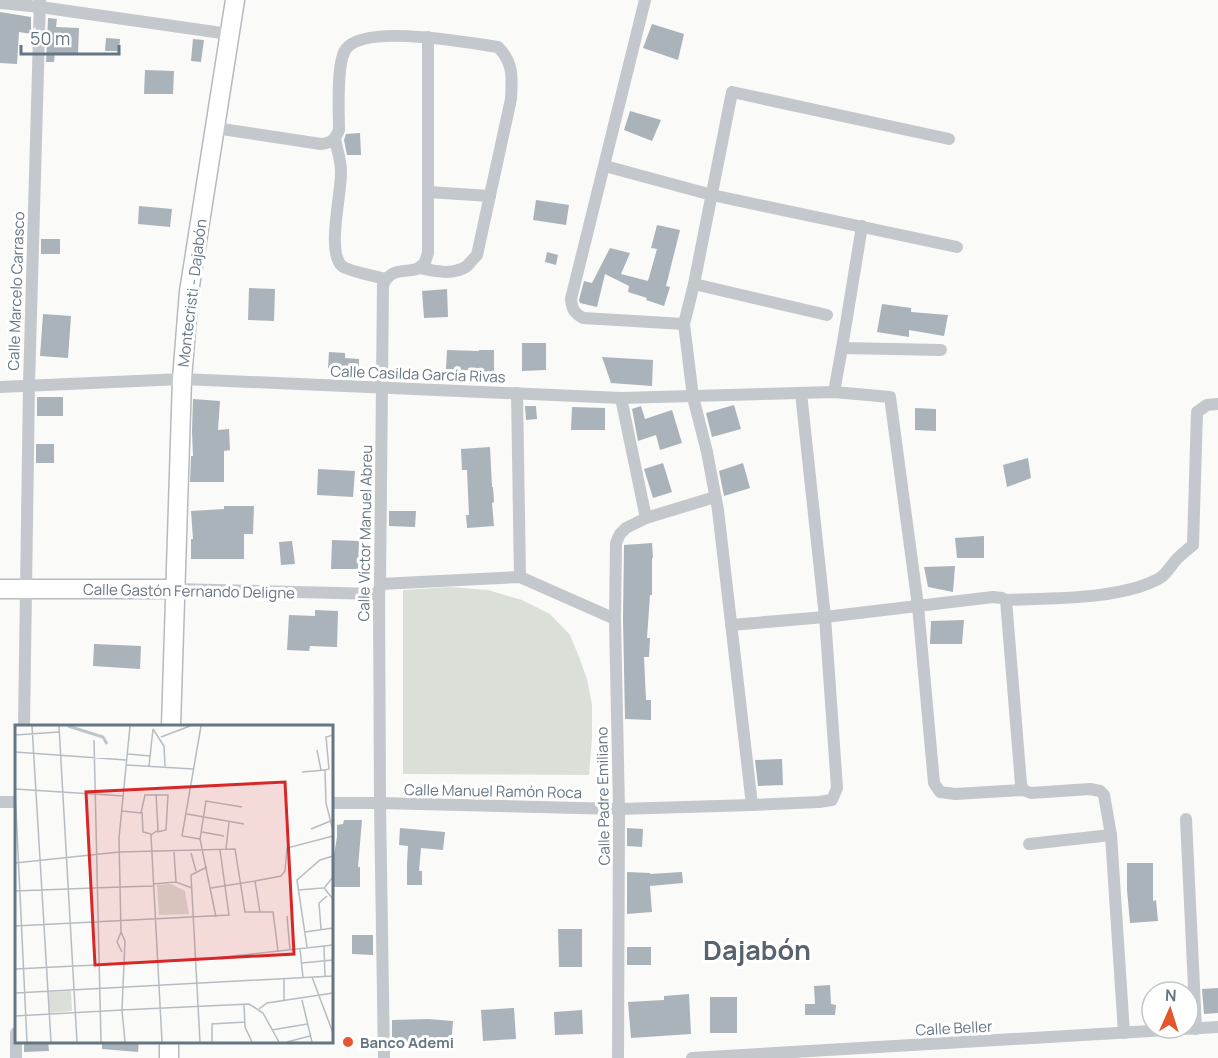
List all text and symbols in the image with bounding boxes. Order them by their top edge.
scale bar [21,18,118,56]
text: 50 m [30,26,70,50]
street label: Calle Marcelo Carrasco [3,211,29,371]
street label: Montecristi - Dajabón [173,218,212,368]
street label: Calle Casilda García Rivas [330,360,506,388]
street label: Calle Víctor Manuel Abreu [353,444,377,622]
street label: Calle Gastón Fernando Deligne [83,579,295,603]
inset map [15,725,333,1043]
street label: Calle Padre Emiliano [591,726,615,865]
street label: Calle Manuel Ramón Roca [404,779,582,803]
district label: Dajabón [703,931,811,968]
north arrow [1140,980,1200,1040]
text: N [1164,984,1177,1006]
street label: Calle Beller [915,1015,994,1041]
place label: Banco Ademi [360,1032,454,1053]
marker: Banco Ademi [341,1035,355,1049]

